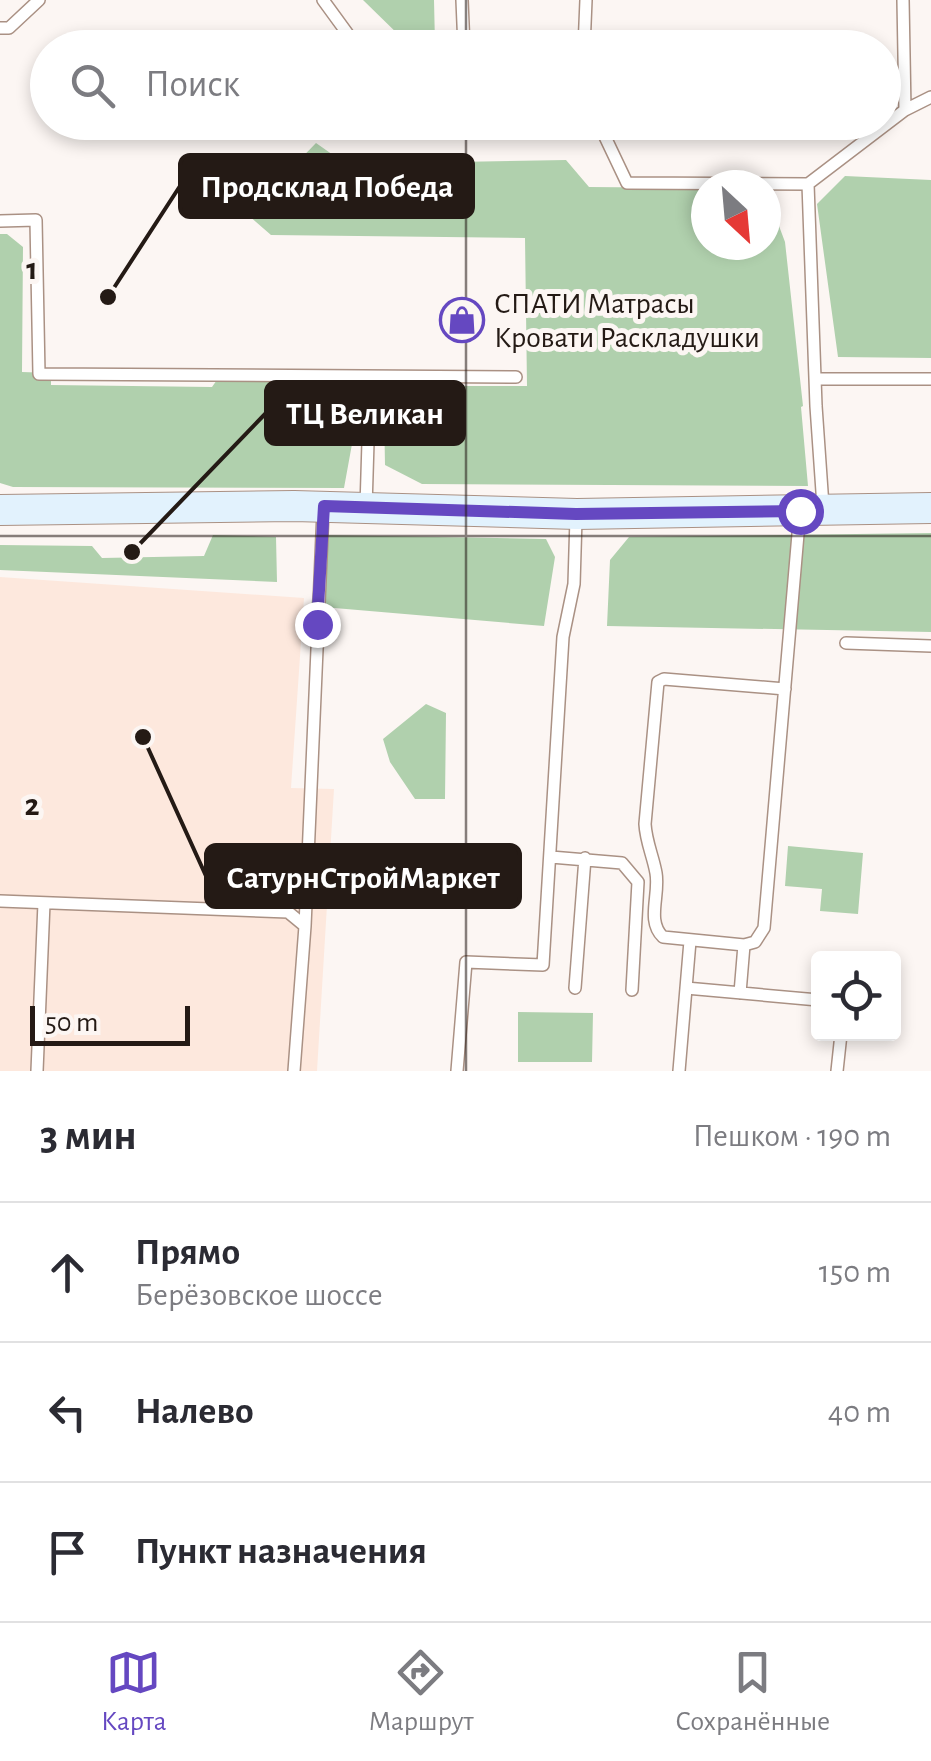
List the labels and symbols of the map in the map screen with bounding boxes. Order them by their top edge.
callout: Продсклад Победа [180,155,473,217]
north arrow [691,170,781,260]
text: Продсклад Победа [200,171,454,203]
text: 1 [26,253,38,285]
place label: СПАТИ Матрасы Кровати Раскладушки [494,289,760,353]
shop icon: СПАТИ Матрасы Кровати Раскладушки [439,297,485,343]
callout: ТЦ Великан [266,382,464,444]
text: ТЦ Великан [286,398,444,430]
route start [778,489,824,535]
route end [295,602,341,648]
text: 2 [24,789,40,821]
callout: СатурнСтройМаркет [206,845,520,907]
text: СатурнСтройМаркет [226,862,500,894]
scale bar [30,1001,190,1046]

